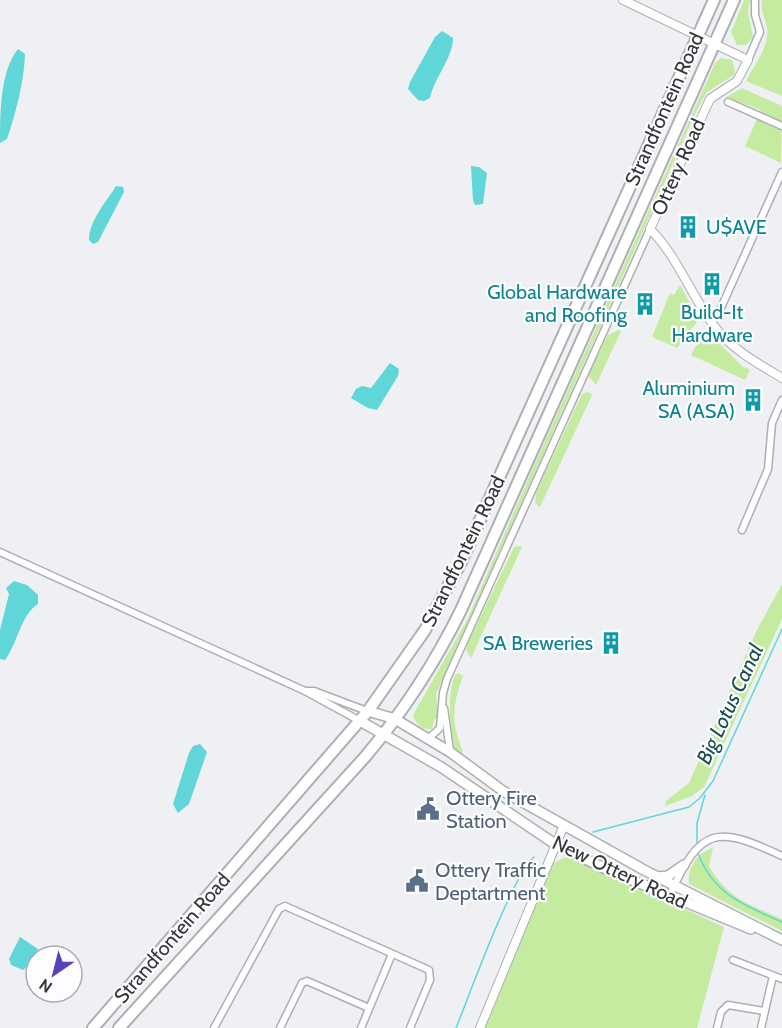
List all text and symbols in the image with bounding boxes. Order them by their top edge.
street label: Strandfontein Road [620,29,708,189]
street label: Ottery Road [646,115,710,219]
building icon: U$AVE [675,214,701,240]
place label: U$AVE [706,215,767,239]
building icon: Build-It Hardware [699,271,725,297]
place label: Global Hardware and Roofing [487,280,628,327]
building icon: Global Hardware and Roofing [632,291,658,317]
place label: Build-It Hardware [672,300,753,347]
place label: Aluminium SA (ASA) [642,376,735,423]
building icon: Aluminium SA (ASA) [740,387,766,413]
street label: Strandfontein Road [416,472,510,630]
building icon: SA Breweries [598,630,624,656]
place label: SA Breweries [483,631,593,655]
water label: Big Lotus Canal [691,640,768,768]
place label: Ottery Fire Station [446,786,537,833]
public building icon: Ottery Fire Station [415,796,441,822]
street label: New Ottery Road [549,830,691,914]
place label: Ottery Traffic Deptartment [435,858,546,905]
street label: Strandfontein Road [109,868,235,1008]
public building icon: Ottery Traffic Deptartment [404,868,430,894]
north arrow [24,944,84,1004]
text: N [36,975,56,997]

